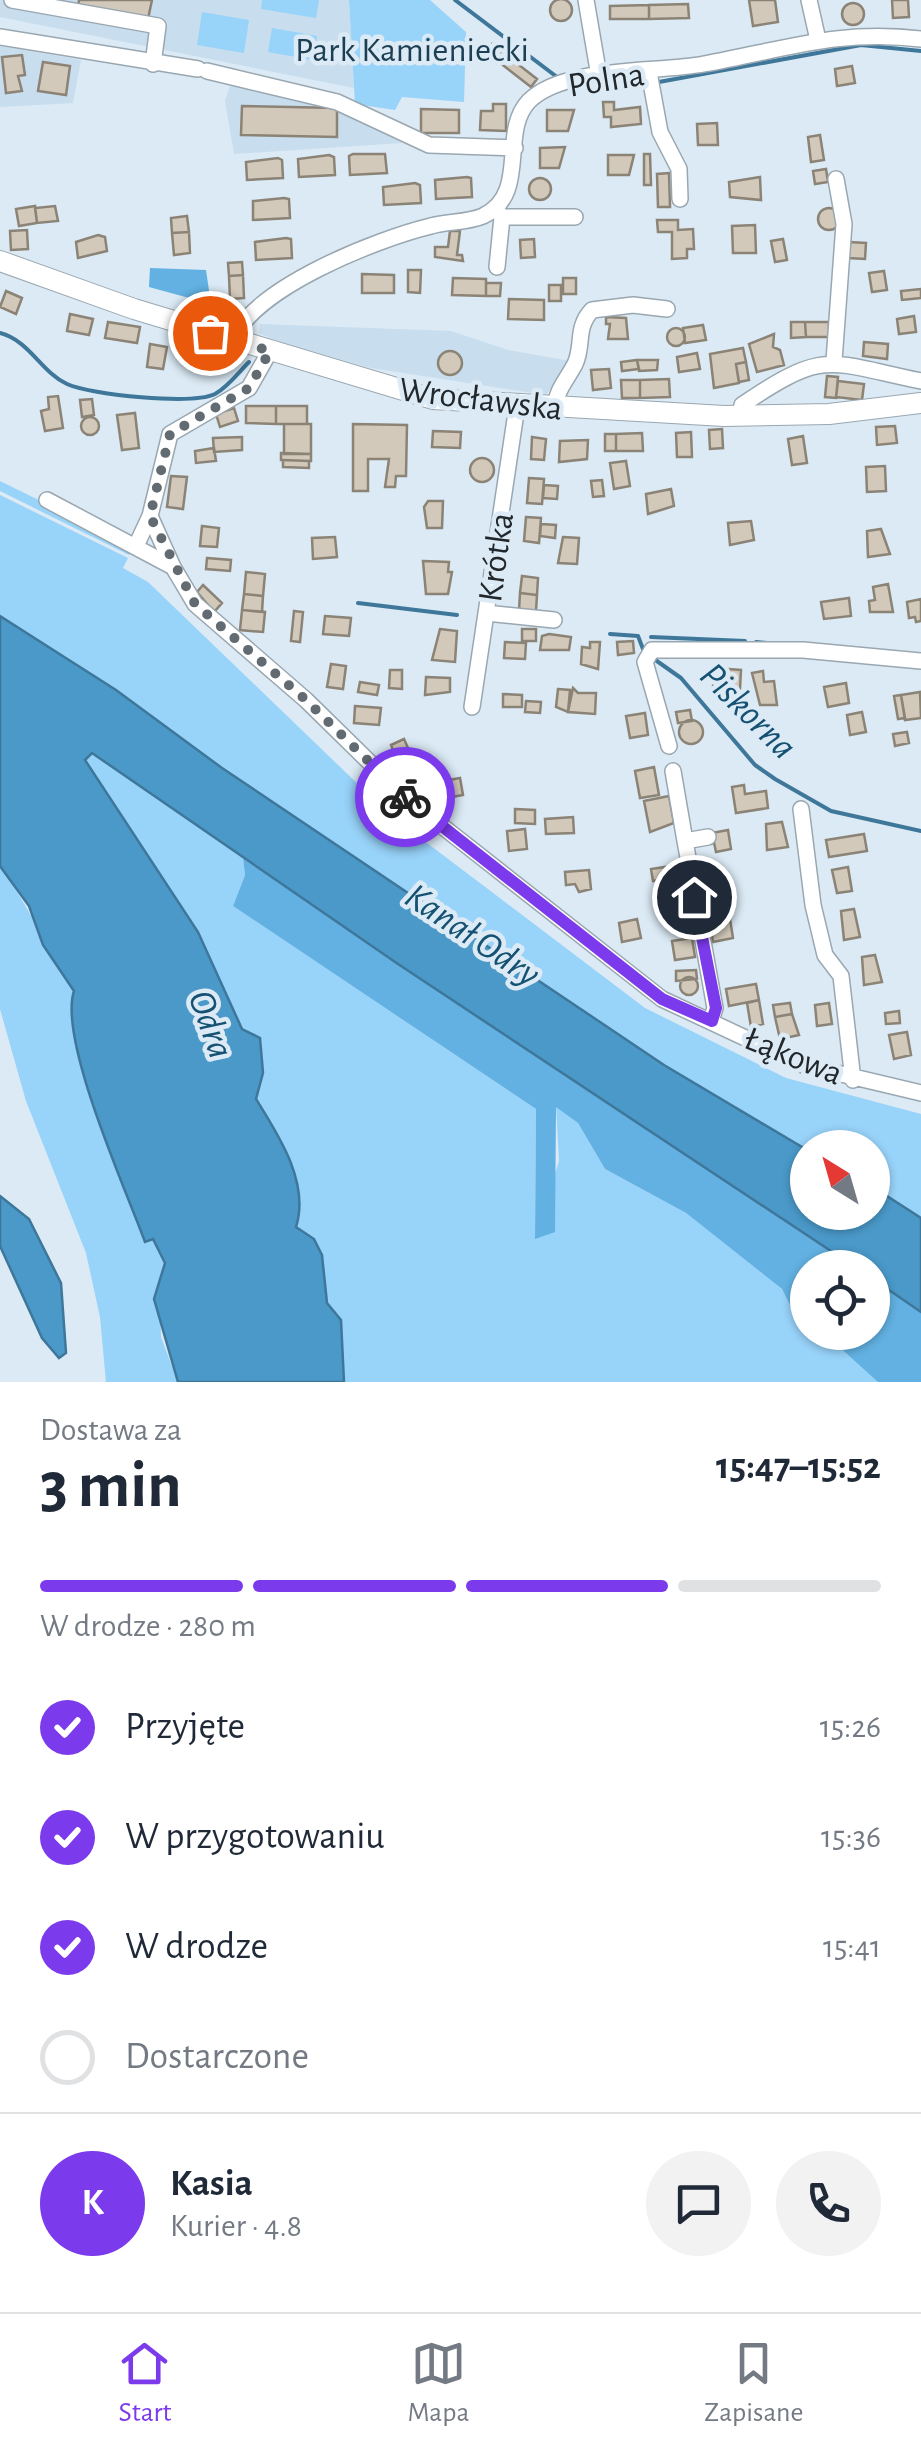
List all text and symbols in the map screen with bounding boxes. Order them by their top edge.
park label: Park Kamieniecki [295,33,529,68]
street label: Polna [566,57,647,104]
pin [168,291,253,376]
icon: bag [183,306,238,361]
street label: Wrocławska [397,372,565,427]
street label: Krótka [473,510,520,604]
water label: Piskorna [692,656,803,767]
courier [355,747,455,847]
icon: bike [378,770,433,825]
pin [652,855,737,940]
icon: home [667,870,722,925]
water label: Kanał Odry [398,877,546,994]
water label: Odra [180,986,240,1064]
street label: Łąkowa [739,1021,848,1092]
north arrow [790,1130,890,1230]
map controls [790,1130,890,1350]
button: locate [790,1250,890,1350]
text: Dostawa za [40,1414,182,1446]
text: 15:47–15:52 [716,1448,881,1486]
text: 3 min [40,1454,182,1519]
text: W drodze · 280 m [40,1610,256,1642]
icon: check [40,1700,95,1755]
text: Przyjęte [125,1708,245,1746]
text: 15:26 [820,1711,881,1743]
icon: check [40,1810,95,1865]
text: W przygotowaniu [125,1818,385,1856]
text: 15:36 [821,1821,881,1853]
icon: check [40,1920,95,1975]
text: W drodze [125,1928,268,1966]
text: 15:41 [823,1931,881,1963]
text: Dostarczone [125,2038,309,2076]
button: chat [646,2151,751,2256]
button: phone [776,2151,881,2256]
text: Kasia [170,2165,253,2203]
text: K [81,2184,104,2222]
text: Kurier · 4.8 [170,2210,302,2242]
tab: Start [117,2336,172,2430]
tab: Mapa [407,2336,469,2430]
tab: Zapisane [704,2336,803,2430]

